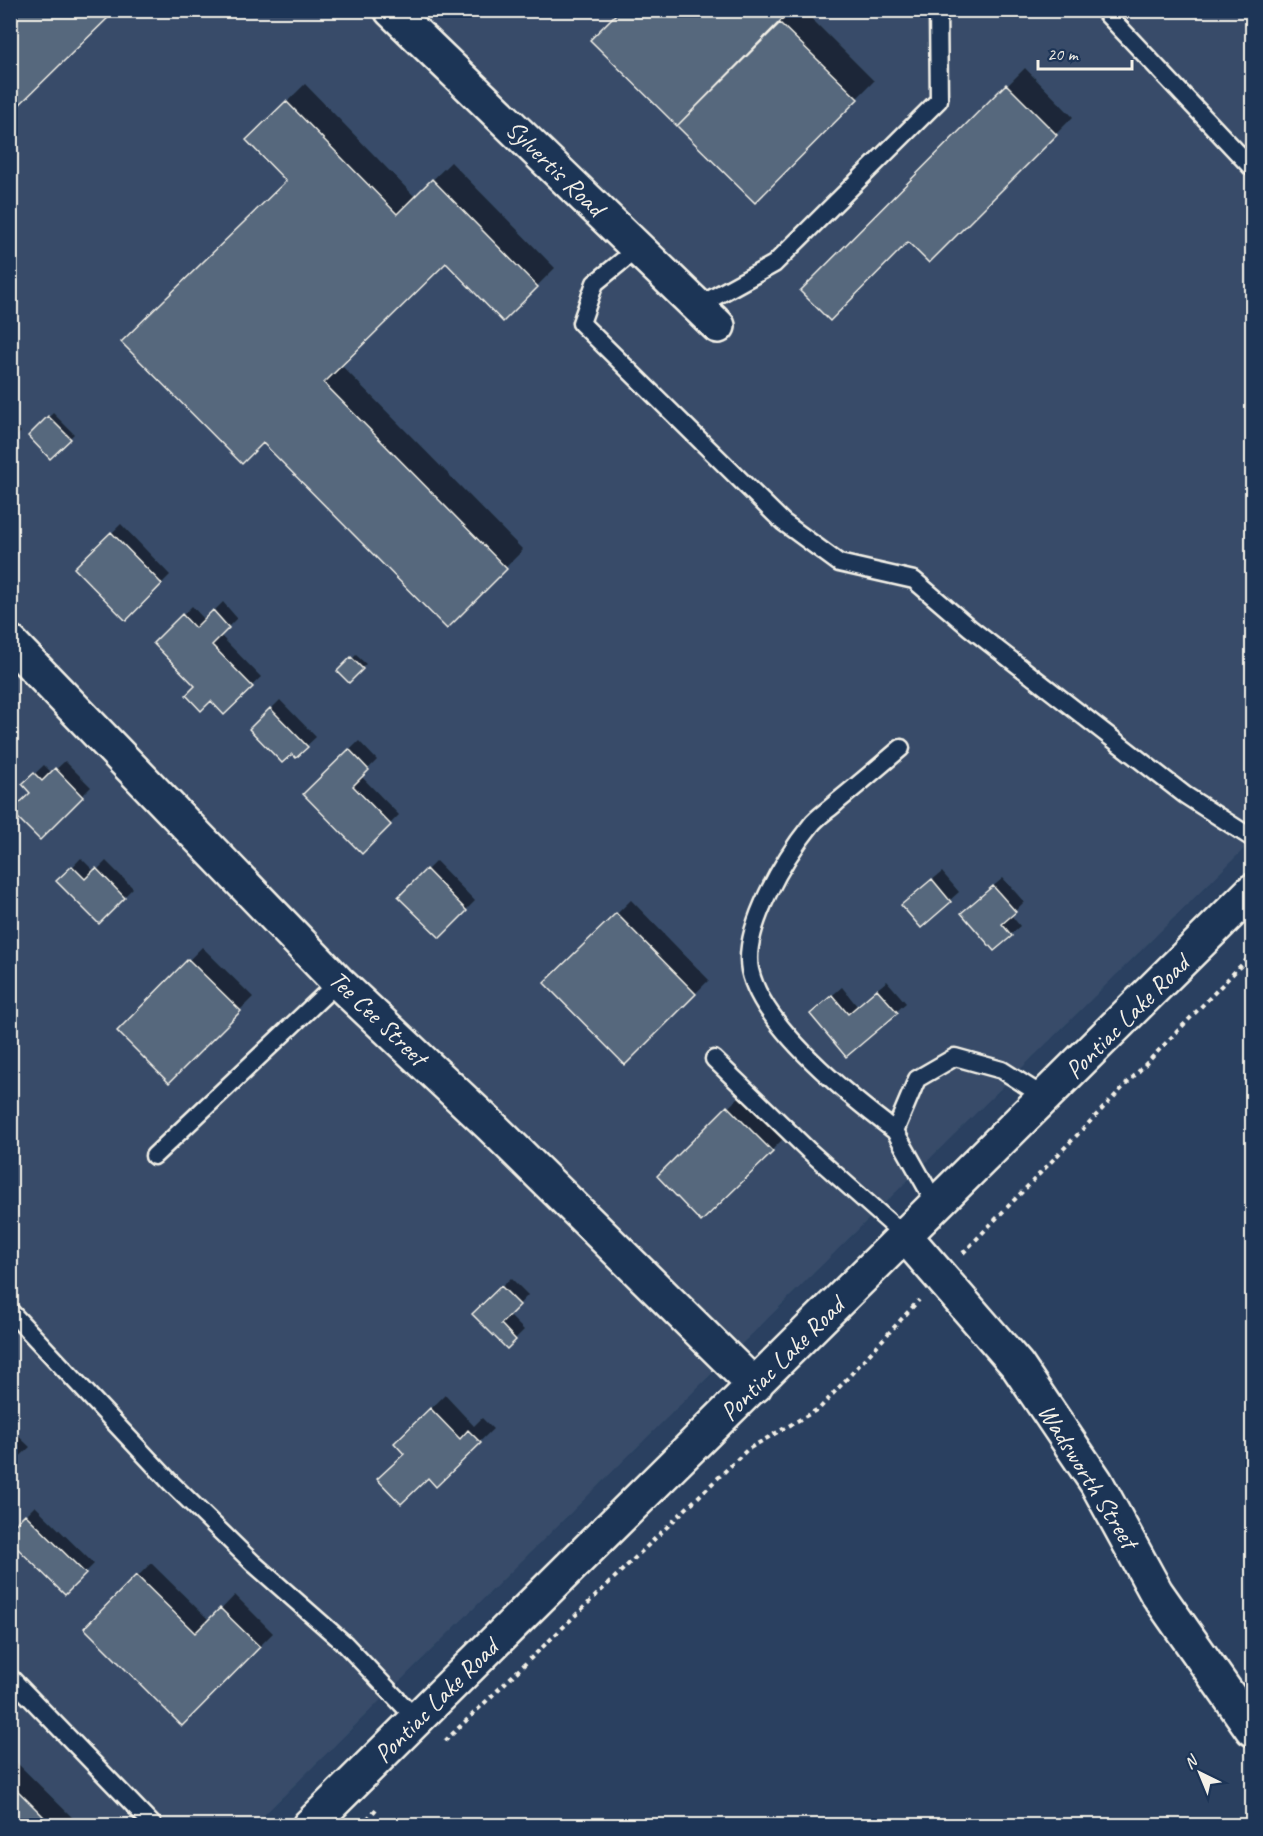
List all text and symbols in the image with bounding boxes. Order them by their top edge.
scale bar [1038,33,1132,71]
text: 20 m [1047,43,1080,65]
street label: Sylvertis Road [499,113,614,226]
street label: Pontiac Lake Road [1058,945,1199,1086]
street label: Tee Cee Street [322,963,437,1075]
street label: Pontiac Lake Road [713,1287,854,1428]
street label: Wadsworth Street [1030,1398,1147,1557]
street label: Pontiac Lake Road [367,1629,508,1770]
north arrow [1170,1743,1230,1803]
text: N [1180,1750,1203,1773]

